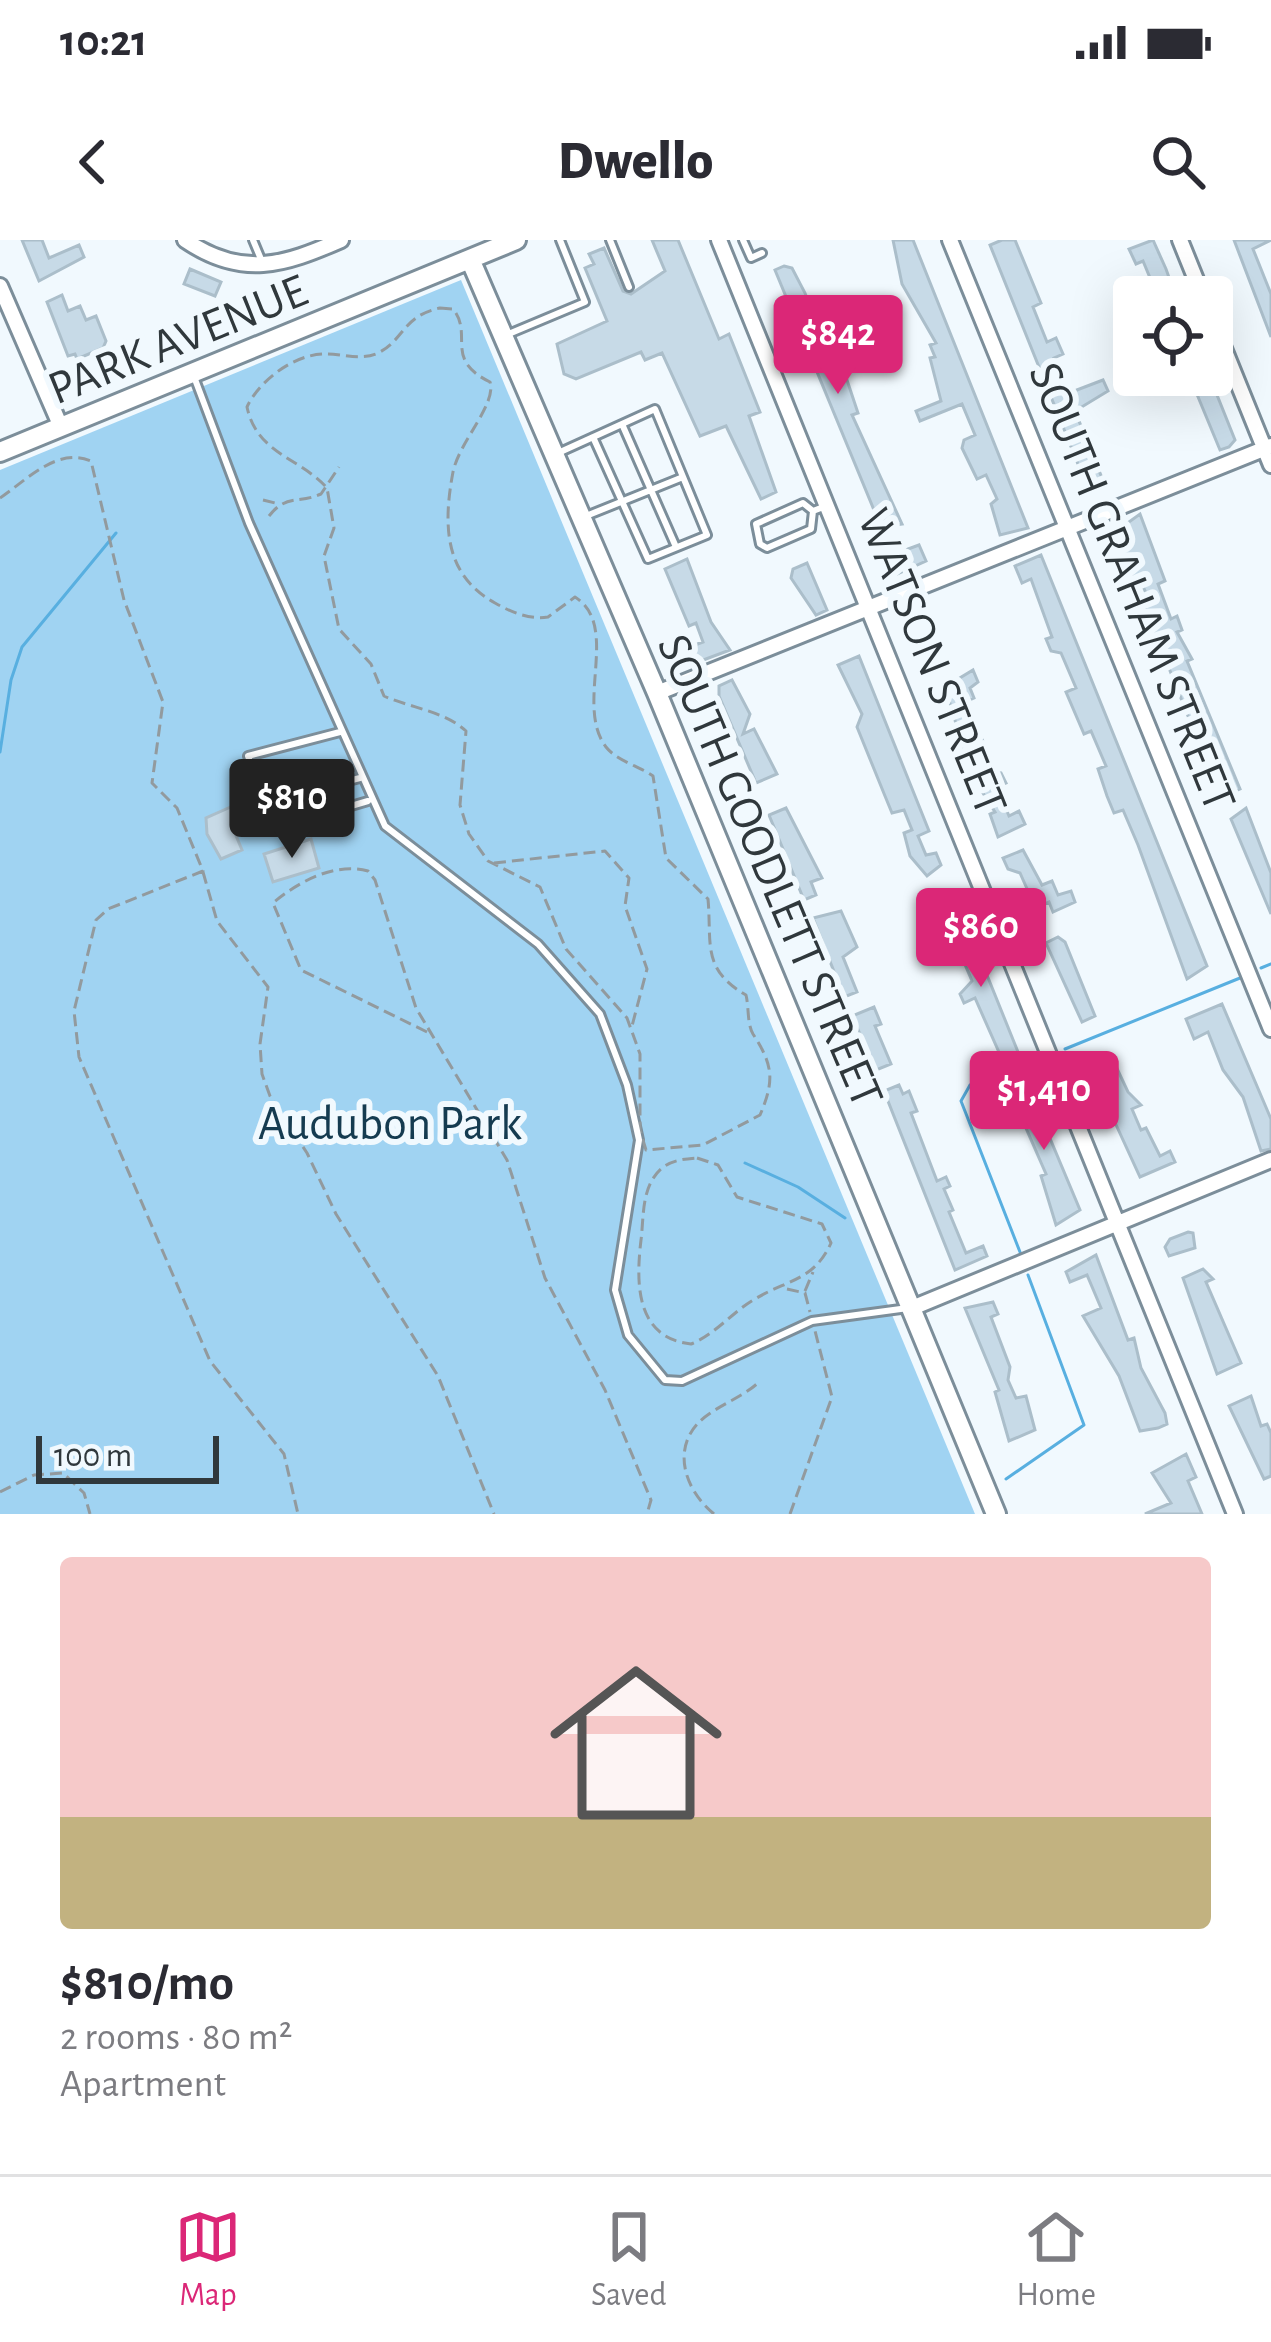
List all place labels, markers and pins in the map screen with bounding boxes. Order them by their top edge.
pin: $842 [767,295,909,397]
pin: $810 [221,759,363,861]
pin: $860 [910,888,1052,990]
pin: $1,410 [946,1051,1142,1153]

